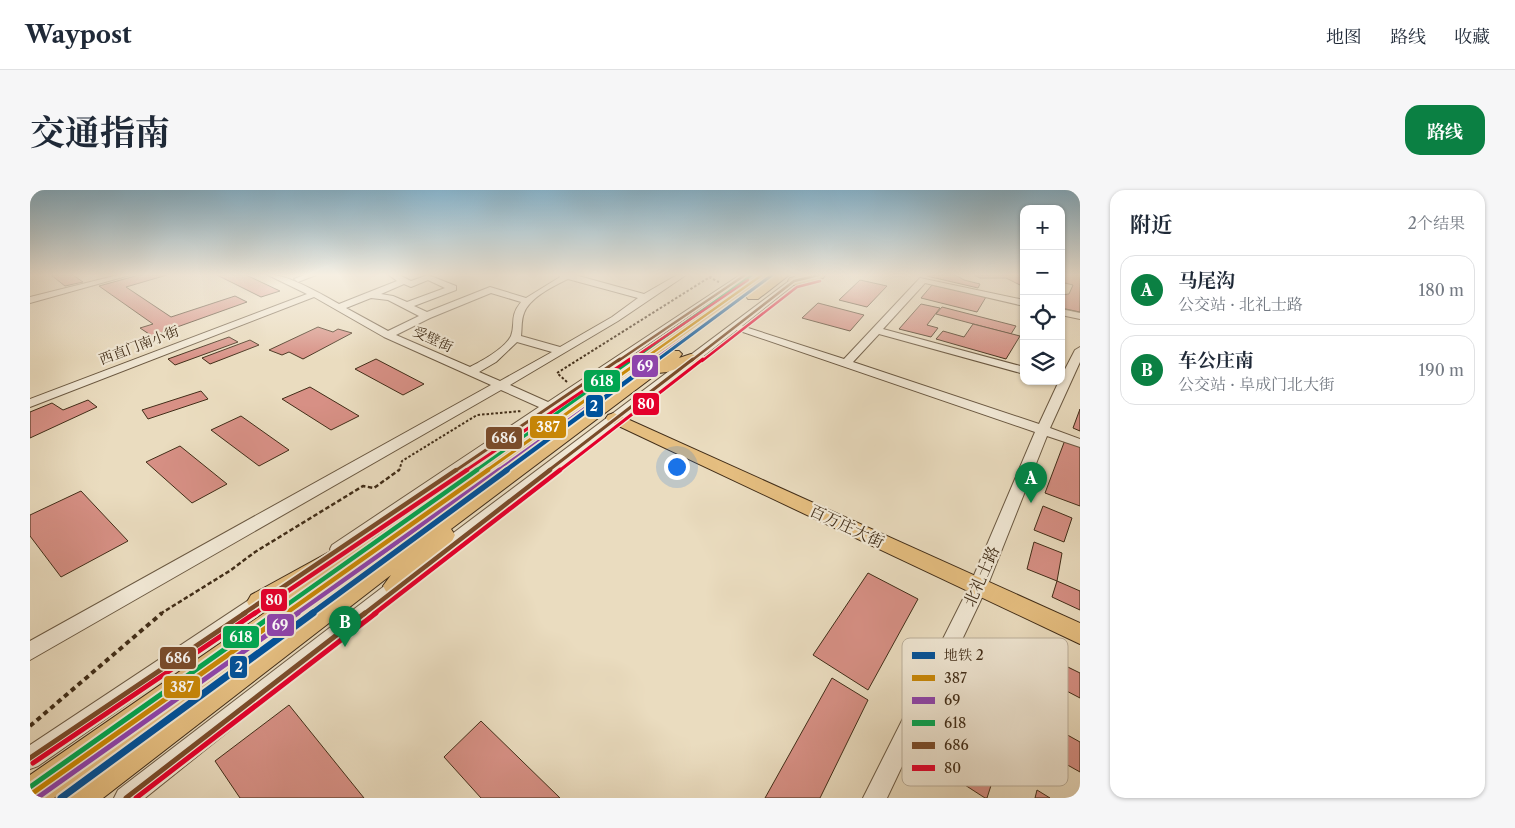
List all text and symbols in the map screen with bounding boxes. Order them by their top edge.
text: Waypost [25,20,132,49]
text: 地图 [1326,26,1362,48]
text: 路线 [1390,26,1426,48]
text: 收藏 [1454,26,1490,48]
button: 路线 [1405,105,1485,155]
text: 交通指南 [30,111,170,154]
map controls [1020,205,1065,385]
button: + [1020,205,1065,250]
text: 附近 [1130,212,1172,237]
text: 2个结果 [1408,213,1465,233]
button: − [1020,250,1065,295]
text: 马尾沟 [1178,269,1235,292]
text: A [1141,280,1153,300]
text: 180 m [1418,280,1464,300]
text: 公交站 · 北礼士路 [1178,294,1303,314]
button: locate [1020,295,1065,340]
street label: 西直门南小街 [97,322,181,368]
street label: 受壁街 [410,322,456,356]
button: layers [1020,340,1065,385]
text: 车公庄南 [1178,349,1254,372]
line badge: 69 [631,354,659,378]
text: 69 [637,357,653,375]
text: B [1141,360,1153,380]
text: 190 m [1419,360,1464,380]
line badge: 618 [583,369,621,393]
text: 618 [590,372,614,390]
text: 公交站 · 阜成门北大街 [1178,374,1335,394]
line badge: 80 [632,392,660,416]
line badge: 2 [585,394,604,418]
text: 80 [637,395,655,413]
text: 2 [590,397,598,415]
line badge: 387 [529,415,567,439]
text: 387 [536,418,561,436]
line badge: 686 [485,426,523,450]
text: 686 [491,429,517,447]
your location [664,454,690,480]
pin: A [1015,462,1047,503]
street label: 百万庄大街 [807,500,887,552]
street label: 北礼士路 [959,543,1003,609]
line badge: 80 [260,588,288,612]
text: 80 [265,591,283,609]
pin: B [329,606,361,647]
line badge: 69 [266,613,295,637]
text: 69 [272,616,288,634]
line badge: 618 [222,625,260,649]
text: 618 [229,628,253,646]
legend [902,638,1068,786]
line badge: 686 [159,646,197,670]
text: 地铁 2 [944,646,984,664]
text: 686 [165,649,191,667]
line badge: 2 [229,655,248,679]
text: 2 [235,658,243,676]
text: 387 [944,669,967,687]
line badge: 387 [163,675,201,699]
text: 387 [170,678,195,696]
text: 69 [944,691,960,709]
text: 618 [944,714,966,732]
text: 686 [944,736,969,754]
text: 80 [944,759,961,777]

